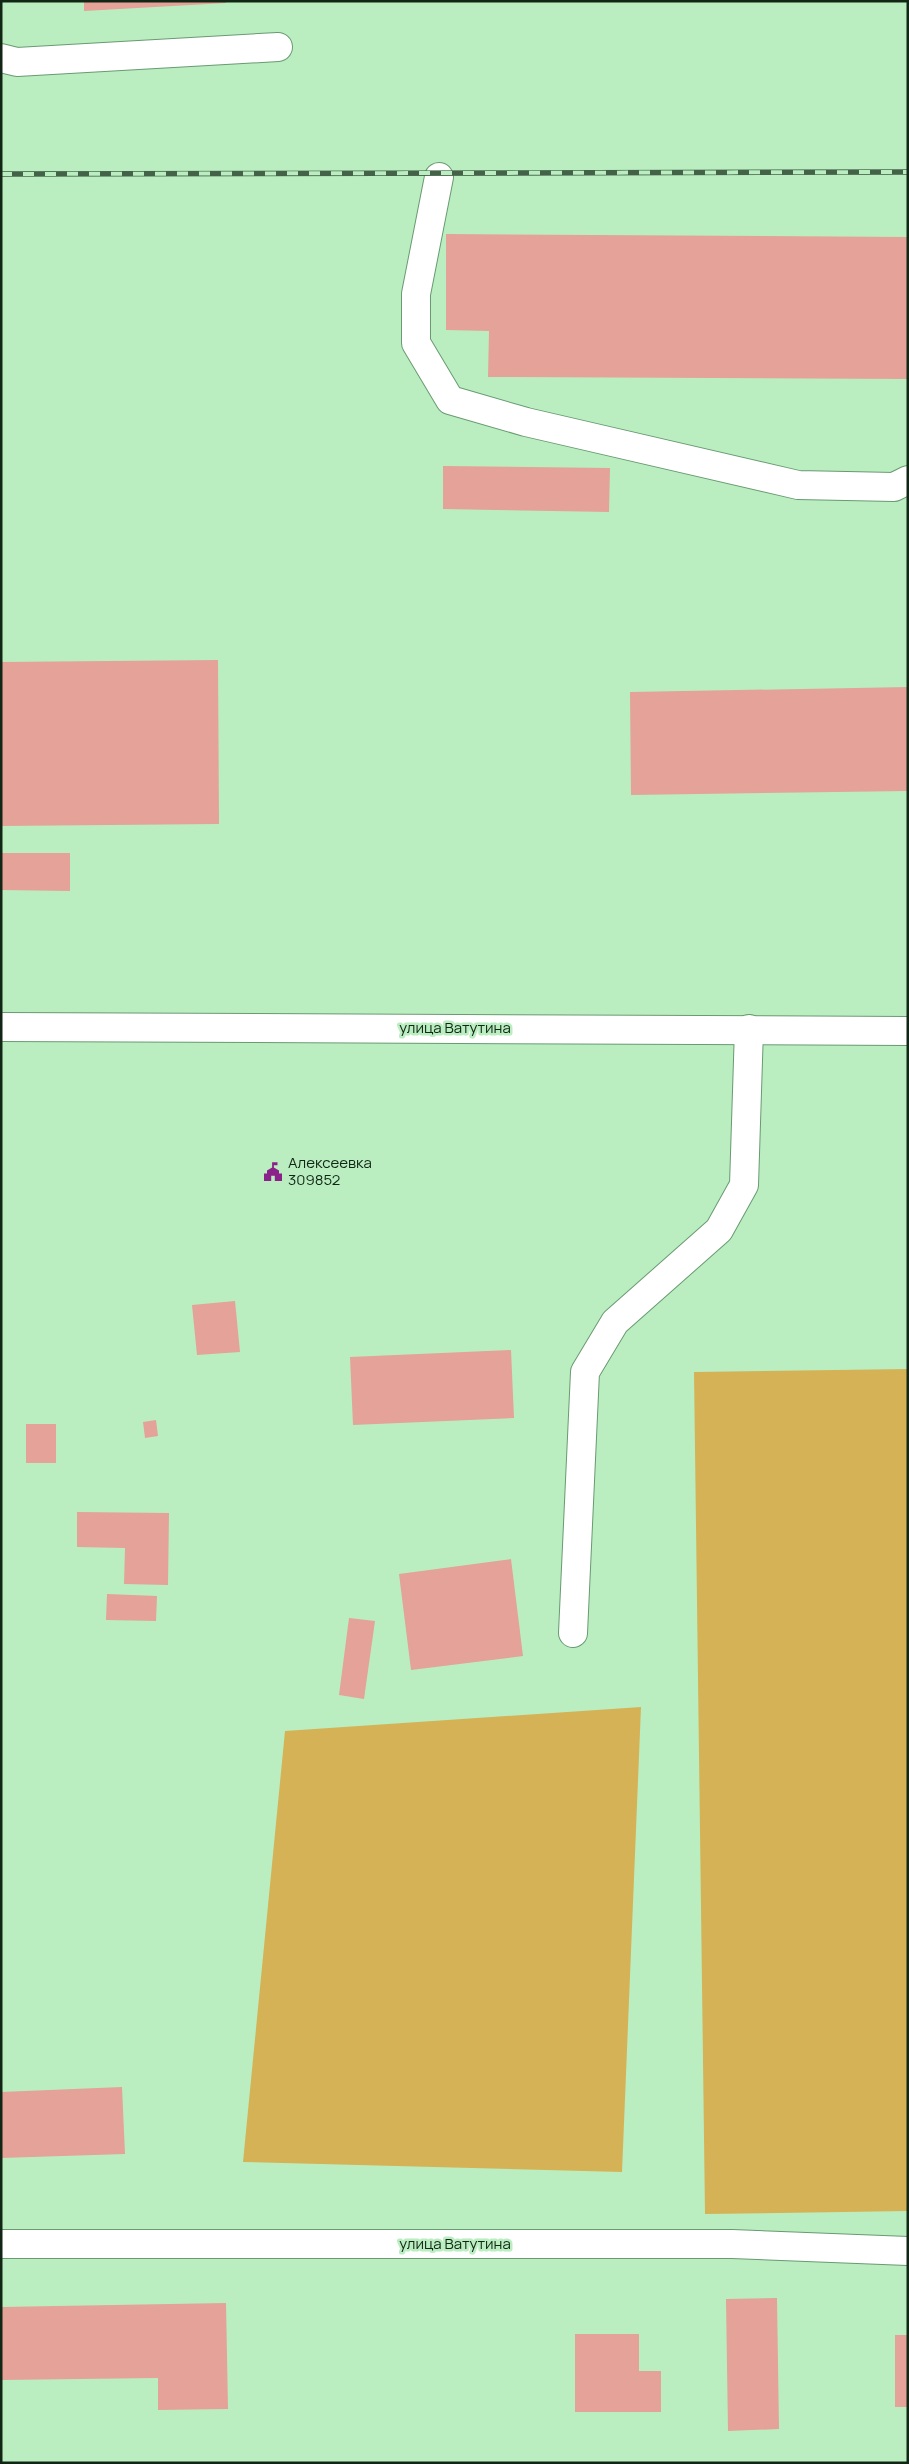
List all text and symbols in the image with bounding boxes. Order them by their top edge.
street label: улица Ватутина [399,1017,511,1038]
place label: Алексеевка 309852 [288,1152,372,1190]
public building icon: Алексеевка 309852 [262,1161,284,1183]
street label: улица Ватутина [399,2233,511,2254]

